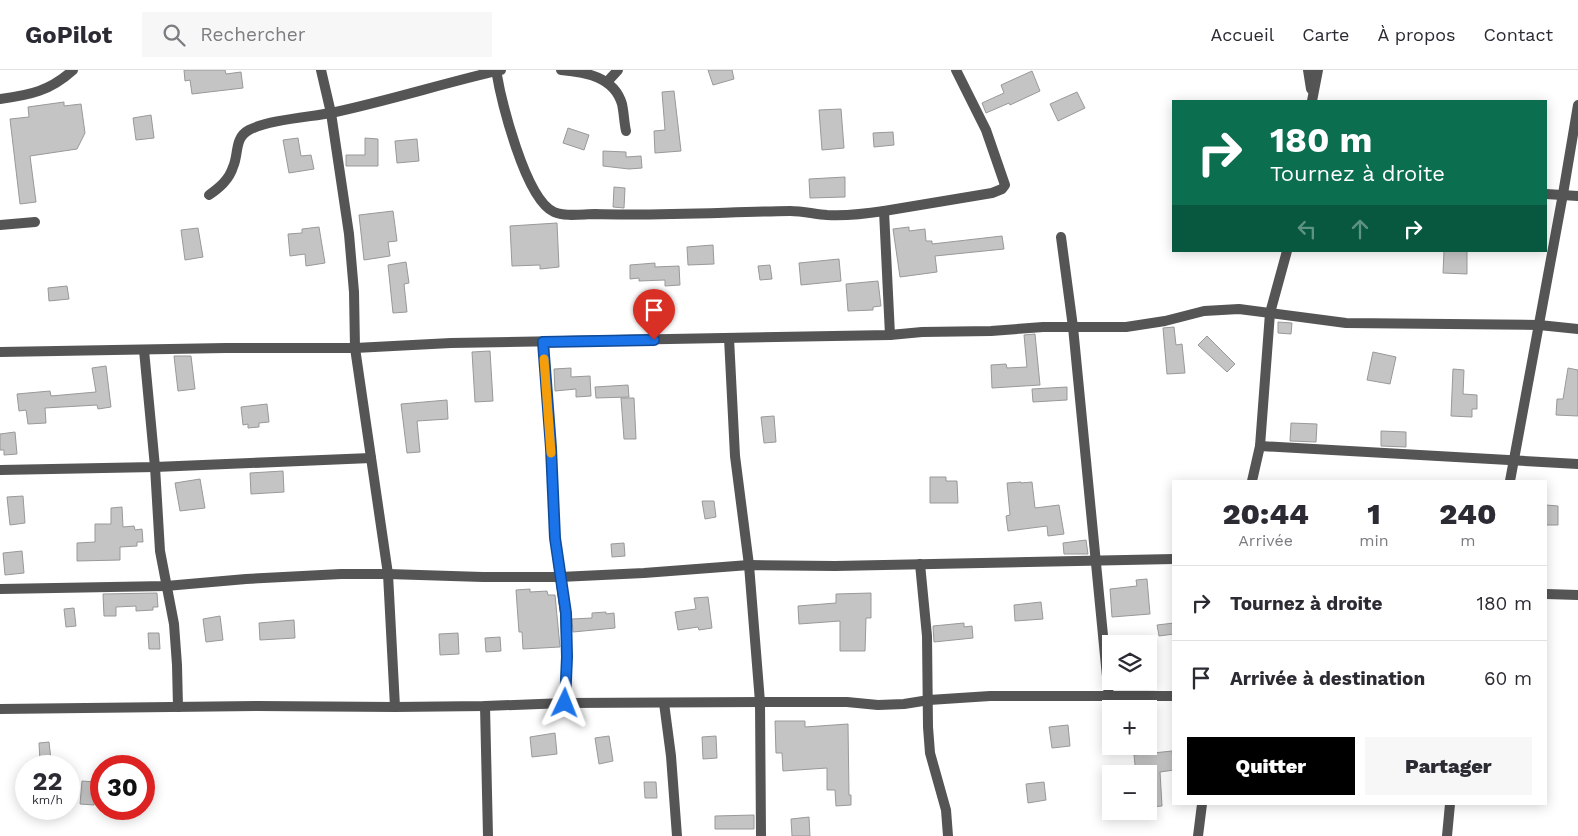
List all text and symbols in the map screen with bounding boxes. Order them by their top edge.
search box [142,12,492,57]
text: GoPilot [25,21,112,49]
icon: search [160,21,188,49]
text: Rechercher [200,23,306,46]
text: Accueil [1211,24,1274,45]
text: Carte [1302,24,1349,45]
text: À propos [1377,24,1455,45]
text: Contact [1483,24,1553,45]
text: 180 m [1270,119,1373,161]
icon: right [1187,120,1252,185]
text: Tournez à droite [1270,161,1445,186]
icon: left [1293,215,1321,243]
icon: ahead [1346,215,1374,243]
icon: right [1399,215,1427,243]
pin [633,289,675,340]
icon: arrive [640,296,668,324]
text: 20:44 [1223,496,1309,531]
text: 1 [1367,496,1381,531]
text: 240 [1439,496,1496,531]
text: Arrivée [1238,531,1293,550]
text: min [1359,531,1389,550]
text: m [1460,531,1475,550]
icon: right [1187,589,1215,617]
text: Tournez à droite [1230,592,1382,615]
text: 180 m [1476,592,1532,615]
map controls [1102,635,1157,820]
button: layers [1102,635,1157,690]
icon: arrive [1187,664,1215,692]
text: Arrivée à destination [1230,667,1425,690]
text: 60 m [1484,667,1532,690]
position arrow [538,676,590,728]
button: + [1102,700,1157,755]
button: Quitter [1187,737,1355,795]
button: Partager [1365,737,1532,795]
speed limit sign: 30 [90,755,155,820]
button: − [1102,765,1157,820]
text: 22 [33,767,62,796]
text: km/h [32,793,63,807]

